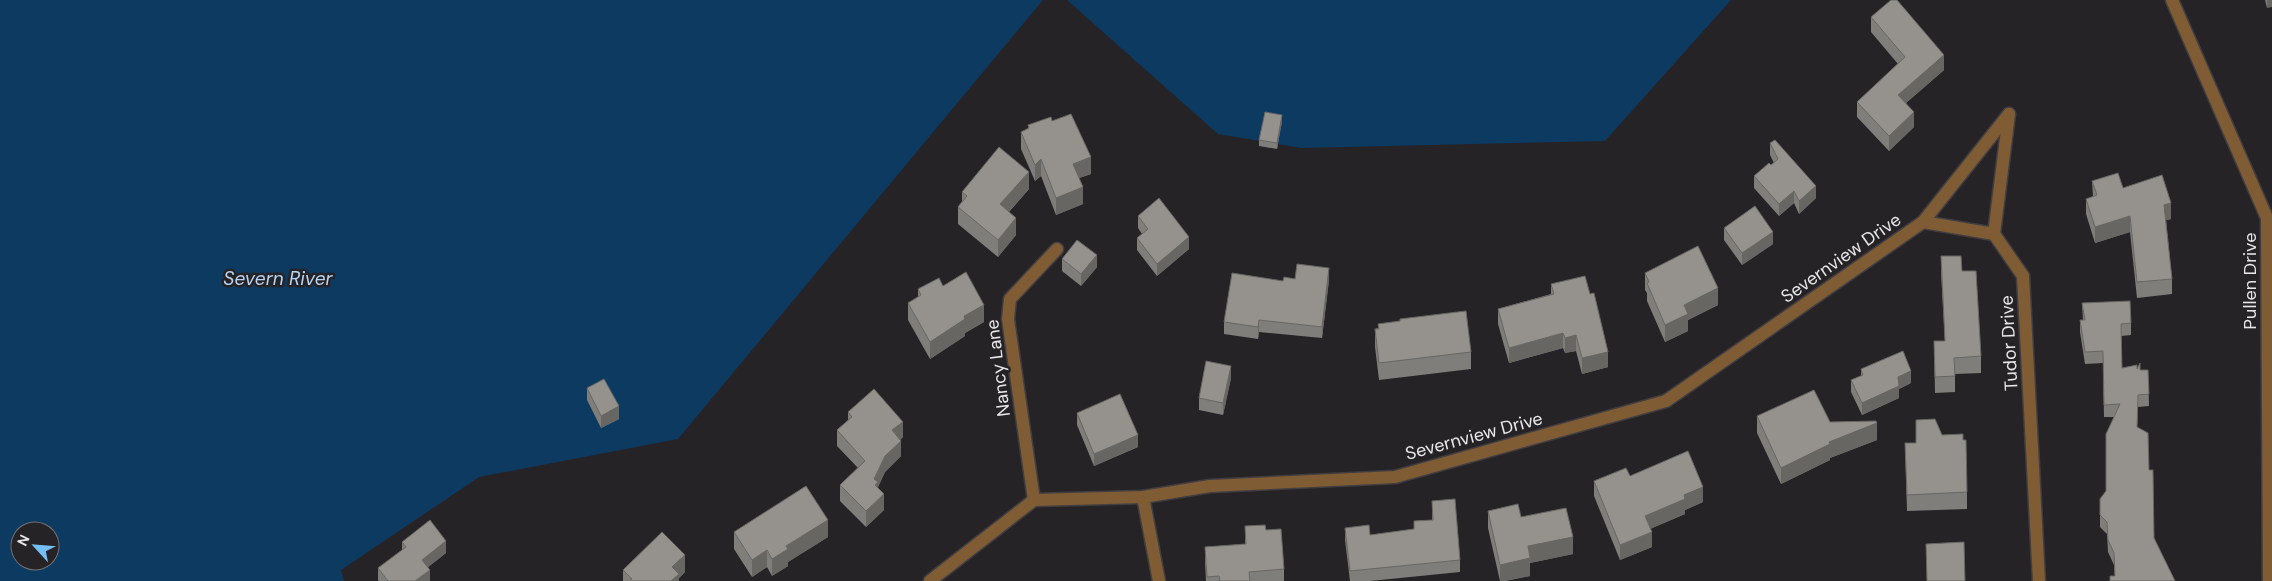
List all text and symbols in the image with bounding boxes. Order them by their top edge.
street label: Severnview Drive [1776,208,1906,308]
street label: Pullen Drive [2238,233,2262,329]
water label: Severn River [223,266,334,291]
street label: Tudor Drive [1995,295,2023,391]
street label: Nancy Lane [980,318,1016,418]
street label: Severnview Drive [1403,406,1545,466]
north arrow [10,521,60,571]
text: N [13,532,34,549]

